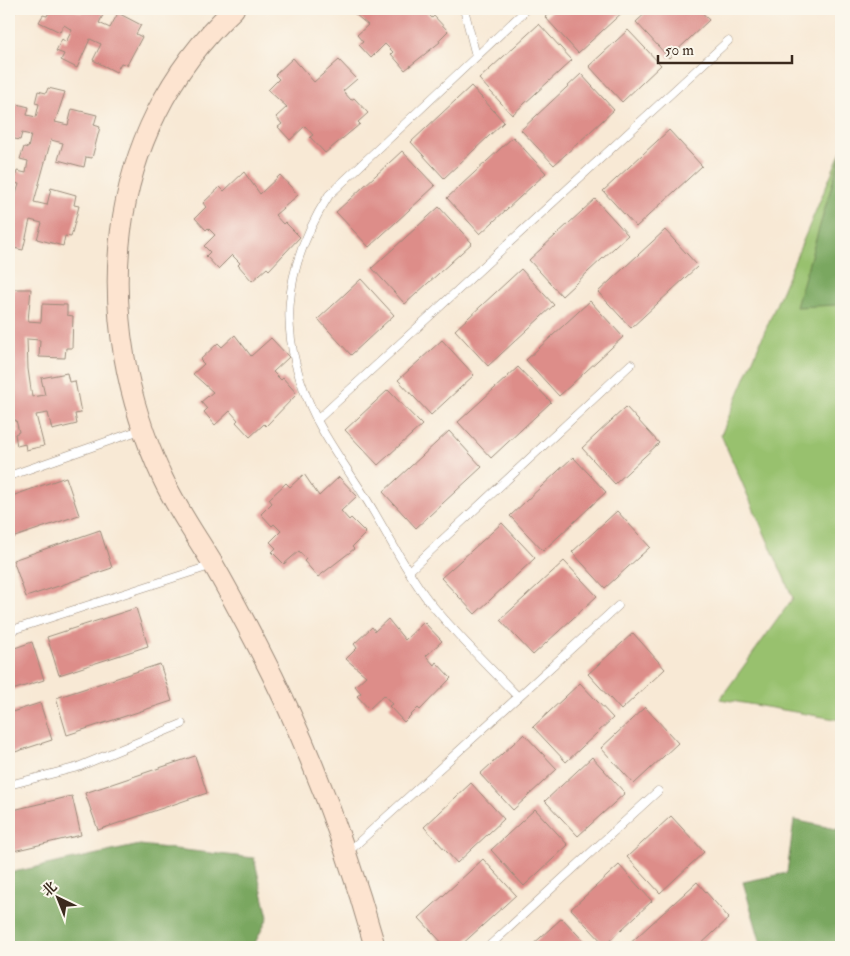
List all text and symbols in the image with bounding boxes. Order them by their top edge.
scale bar [658,32,791,64]
text: 50 m [665,41,694,60]
north arrow [32,874,82,924]
text: 北 [39,878,60,900]

